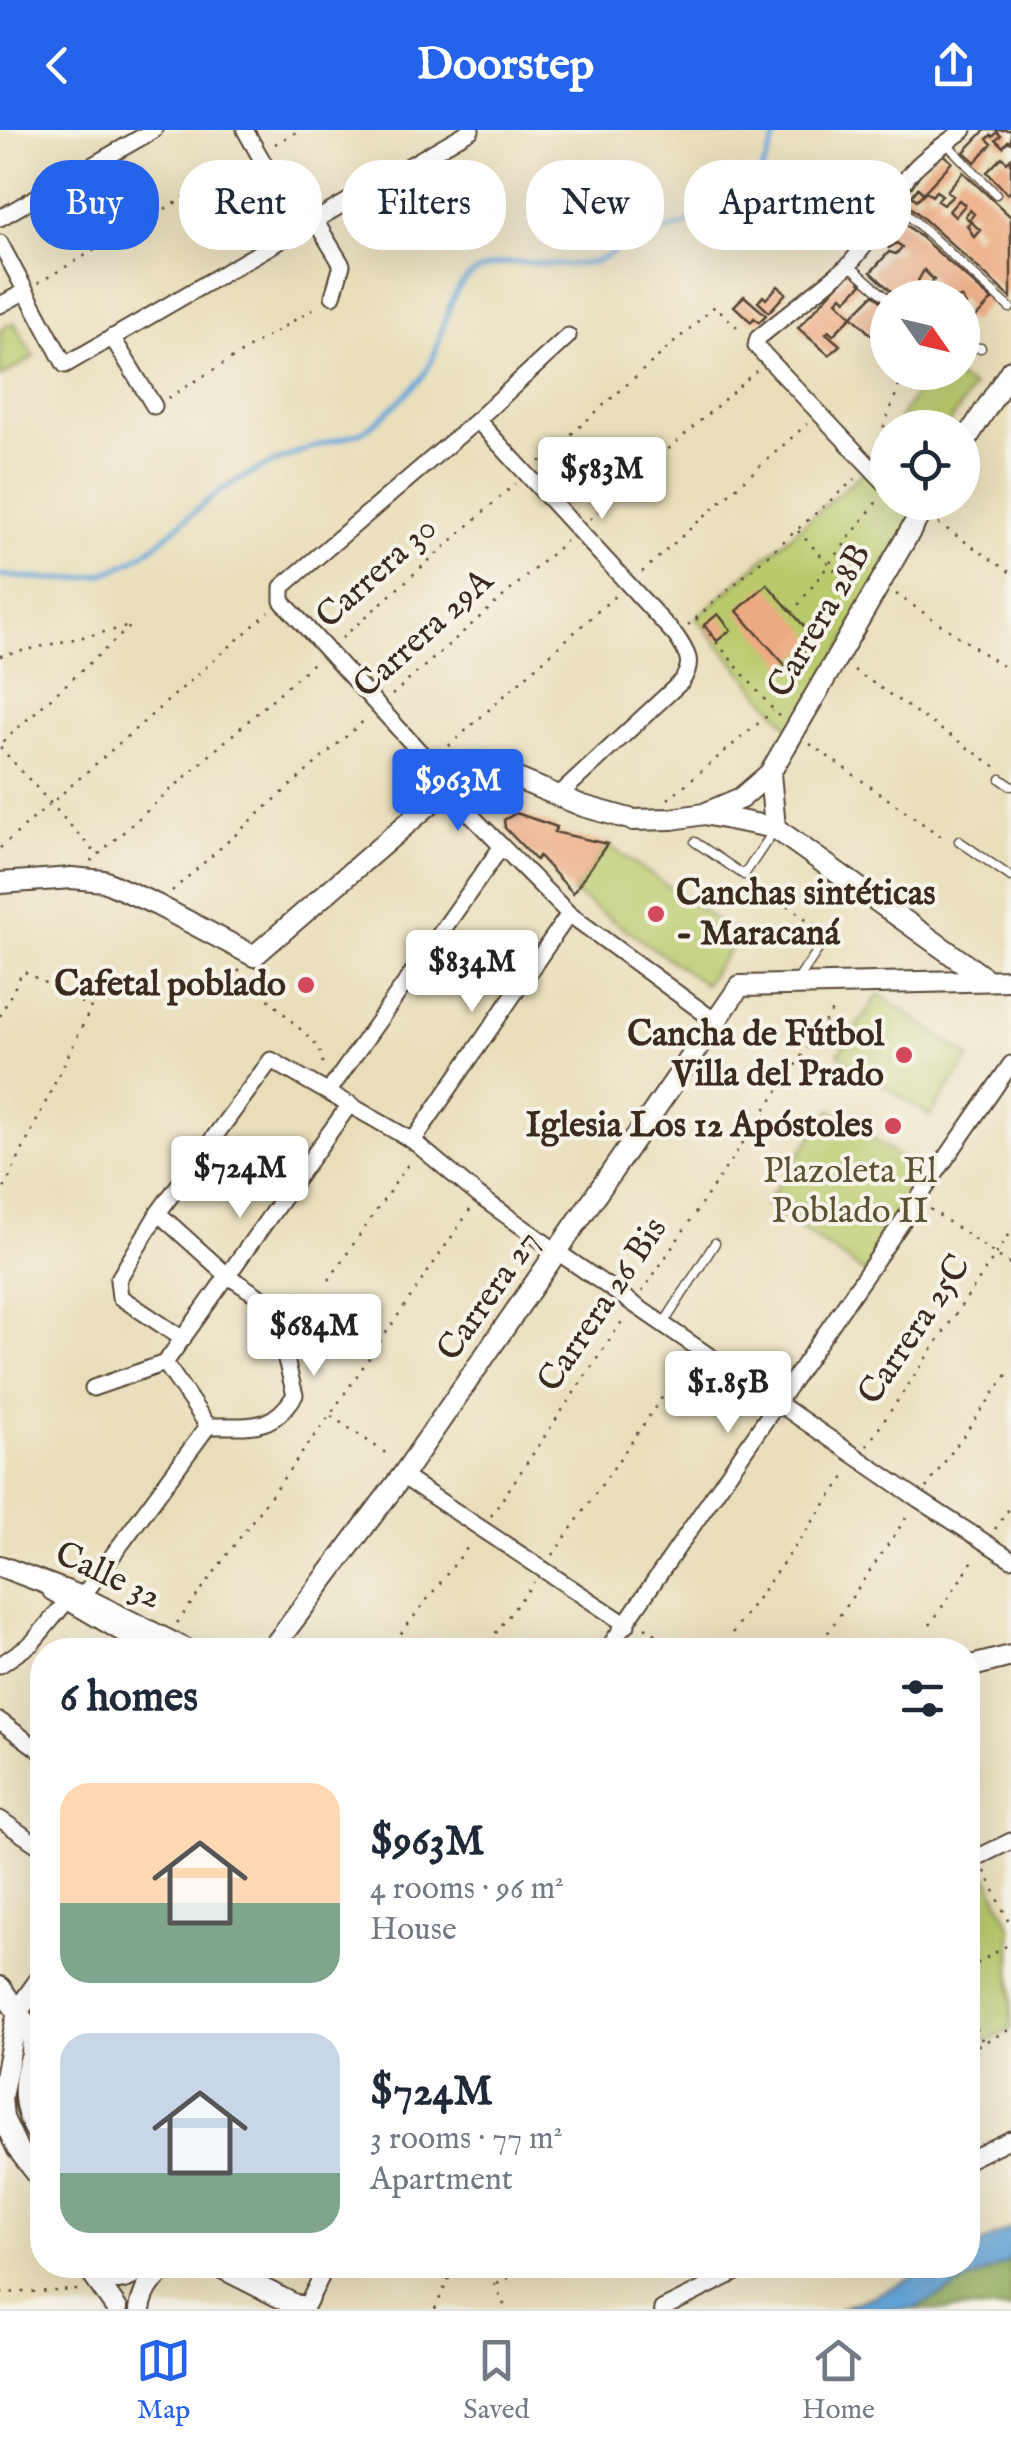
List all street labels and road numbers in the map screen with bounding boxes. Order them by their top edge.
street label: Carrera 30 [307,507,447,639]
street label: Carrera 28B [758,536,882,706]
street label: Carrera 29A [345,559,504,709]
street label: Carrera 26 Bis [528,1209,678,1401]
street label: Carrera 27 [428,1222,550,1370]
street label: Carrera 25C [848,1246,982,1414]
street label: Calle 32 [48,1532,168,1620]

